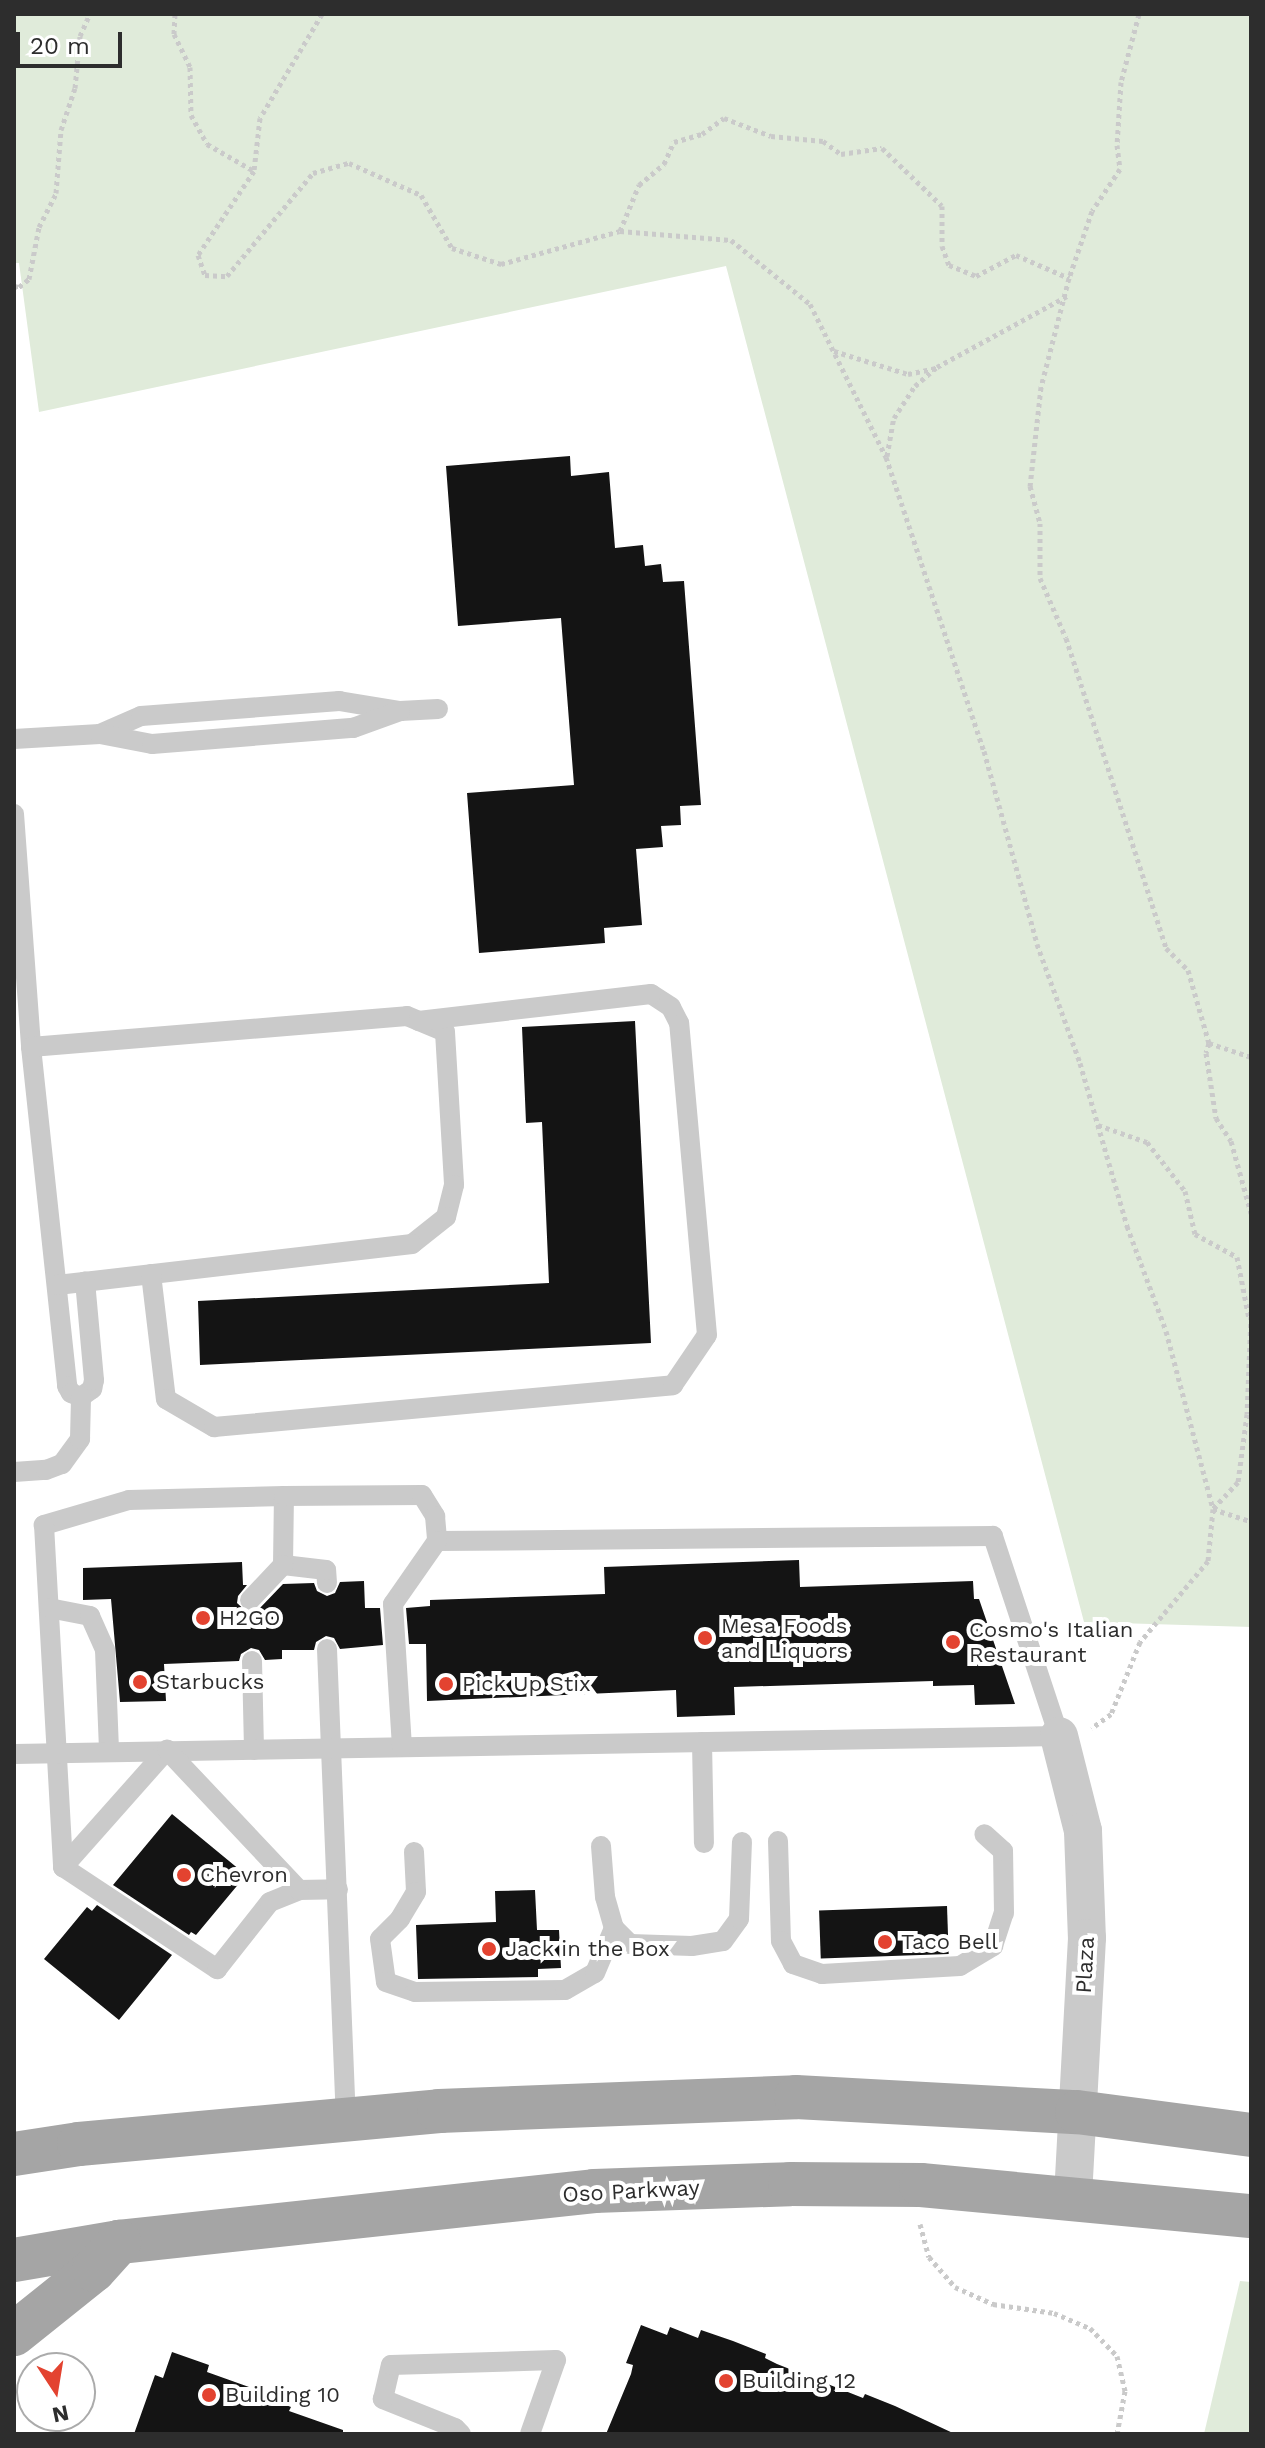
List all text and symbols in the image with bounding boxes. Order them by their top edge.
scale bar [20,16,126,66]
text: 20 m [30,32,90,60]
place label: H2GO [219,1605,280,1631]
marker: H2GO [194,1609,212,1627]
place label: Mesa Foods and Liquors [721,1612,848,1664]
place label: Cosmo's Italian Restaurant [969,1616,1133,1668]
marker: Mesa Foods and Liquors [696,1629,714,1647]
marker: Cosmo's Italian Restaurant [944,1633,962,1651]
place label: Starbucks [156,1669,264,1695]
place label: Pick Up Stix [462,1671,591,1697]
marker: Starbucks [131,1673,149,1691]
marker: Pick Up Stix [437,1675,455,1693]
place label: Chevron [200,1862,288,1888]
marker: Chevron [175,1866,193,1884]
place label: Taco Bell [901,1929,998,1955]
marker: Taco Bell [876,1933,894,1951]
place label: Jack in the Box [505,1936,671,1962]
street label: Plaza [1070,1936,1100,1994]
marker: Jack in the Box [480,1940,498,1958]
street label: Oso Parkway [562,2174,700,2208]
north arrow [16,2352,96,2432]
place label: Building 12 [742,2368,856,2394]
marker: Building 12 [717,2372,735,2390]
place label: Building 10 [225,2382,340,2408]
marker: Building 10 [200,2386,218,2404]
text: N [50,2400,71,2428]

